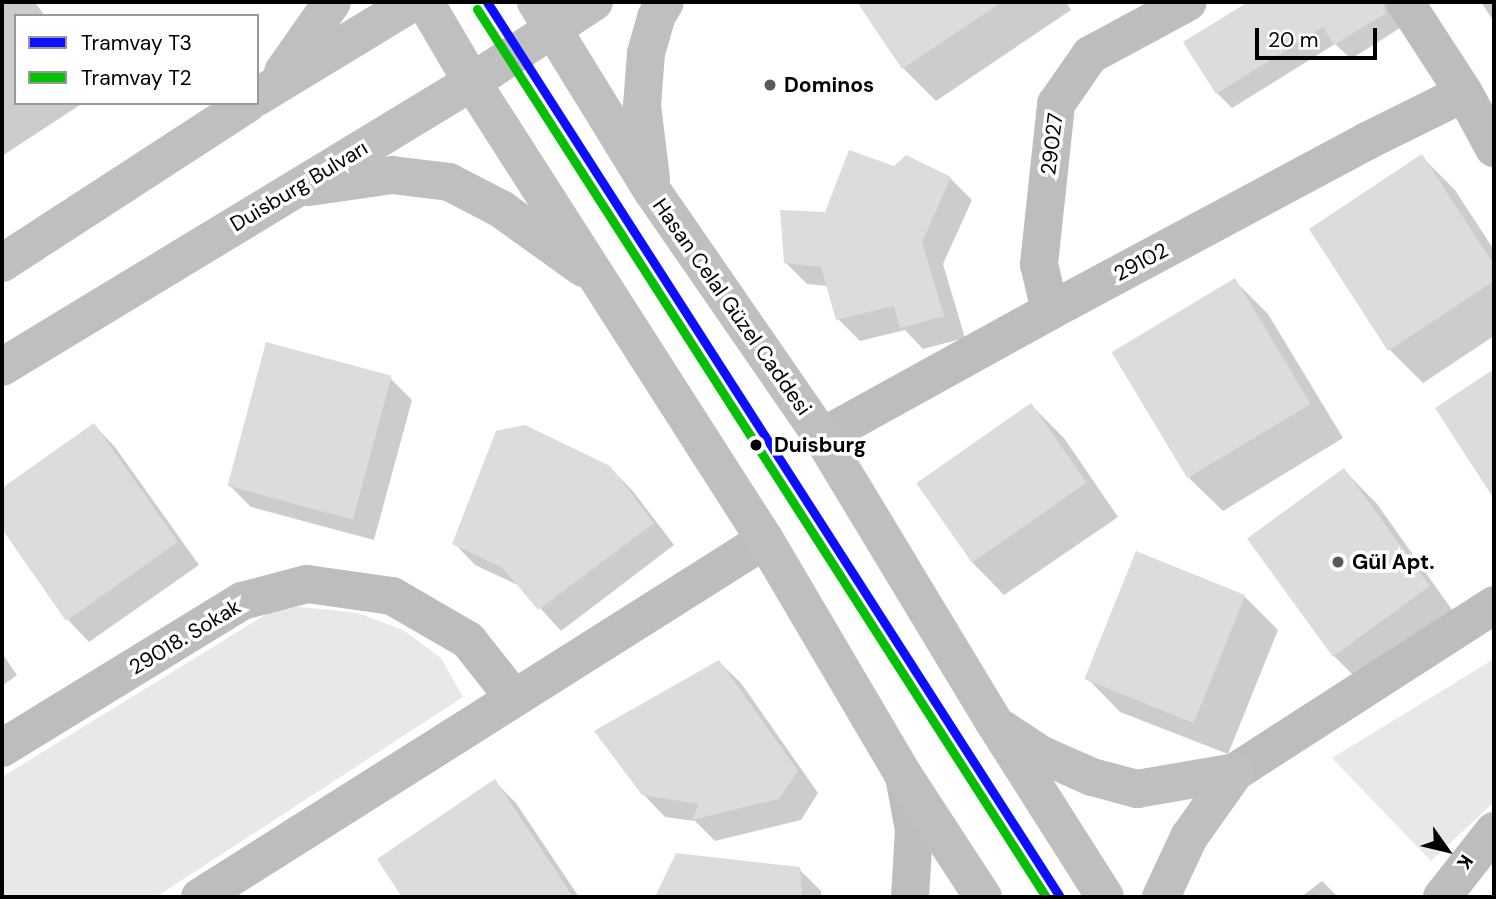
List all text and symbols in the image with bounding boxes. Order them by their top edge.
legend [14,14,259,105]
scale bar [1258,14,1380,58]
text: 20 m [1268,26,1319,54]
text: Tramvay T3 [81,29,192,57]
text: Tramvay T2 [81,64,192,92]
place label: Dominos [784,72,874,98]
marker: Dominos [762,77,778,93]
street label: 29027 [1036,112,1068,176]
street label: Duisburg Bulvarı [226,135,372,237]
street label: Hasan Celal Güzel Caddesi [647,194,817,420]
street label: 29102 [1110,237,1172,287]
place label: Duisburg [774,432,866,458]
marker: Duisburg [745,434,767,456]
place label: Gül Apt. [1352,549,1434,575]
marker: Gül Apt. [1330,554,1346,570]
street label: 29018. Sokak [125,594,245,680]
north arrow [1412,815,1482,885]
text: K [1451,850,1479,874]

